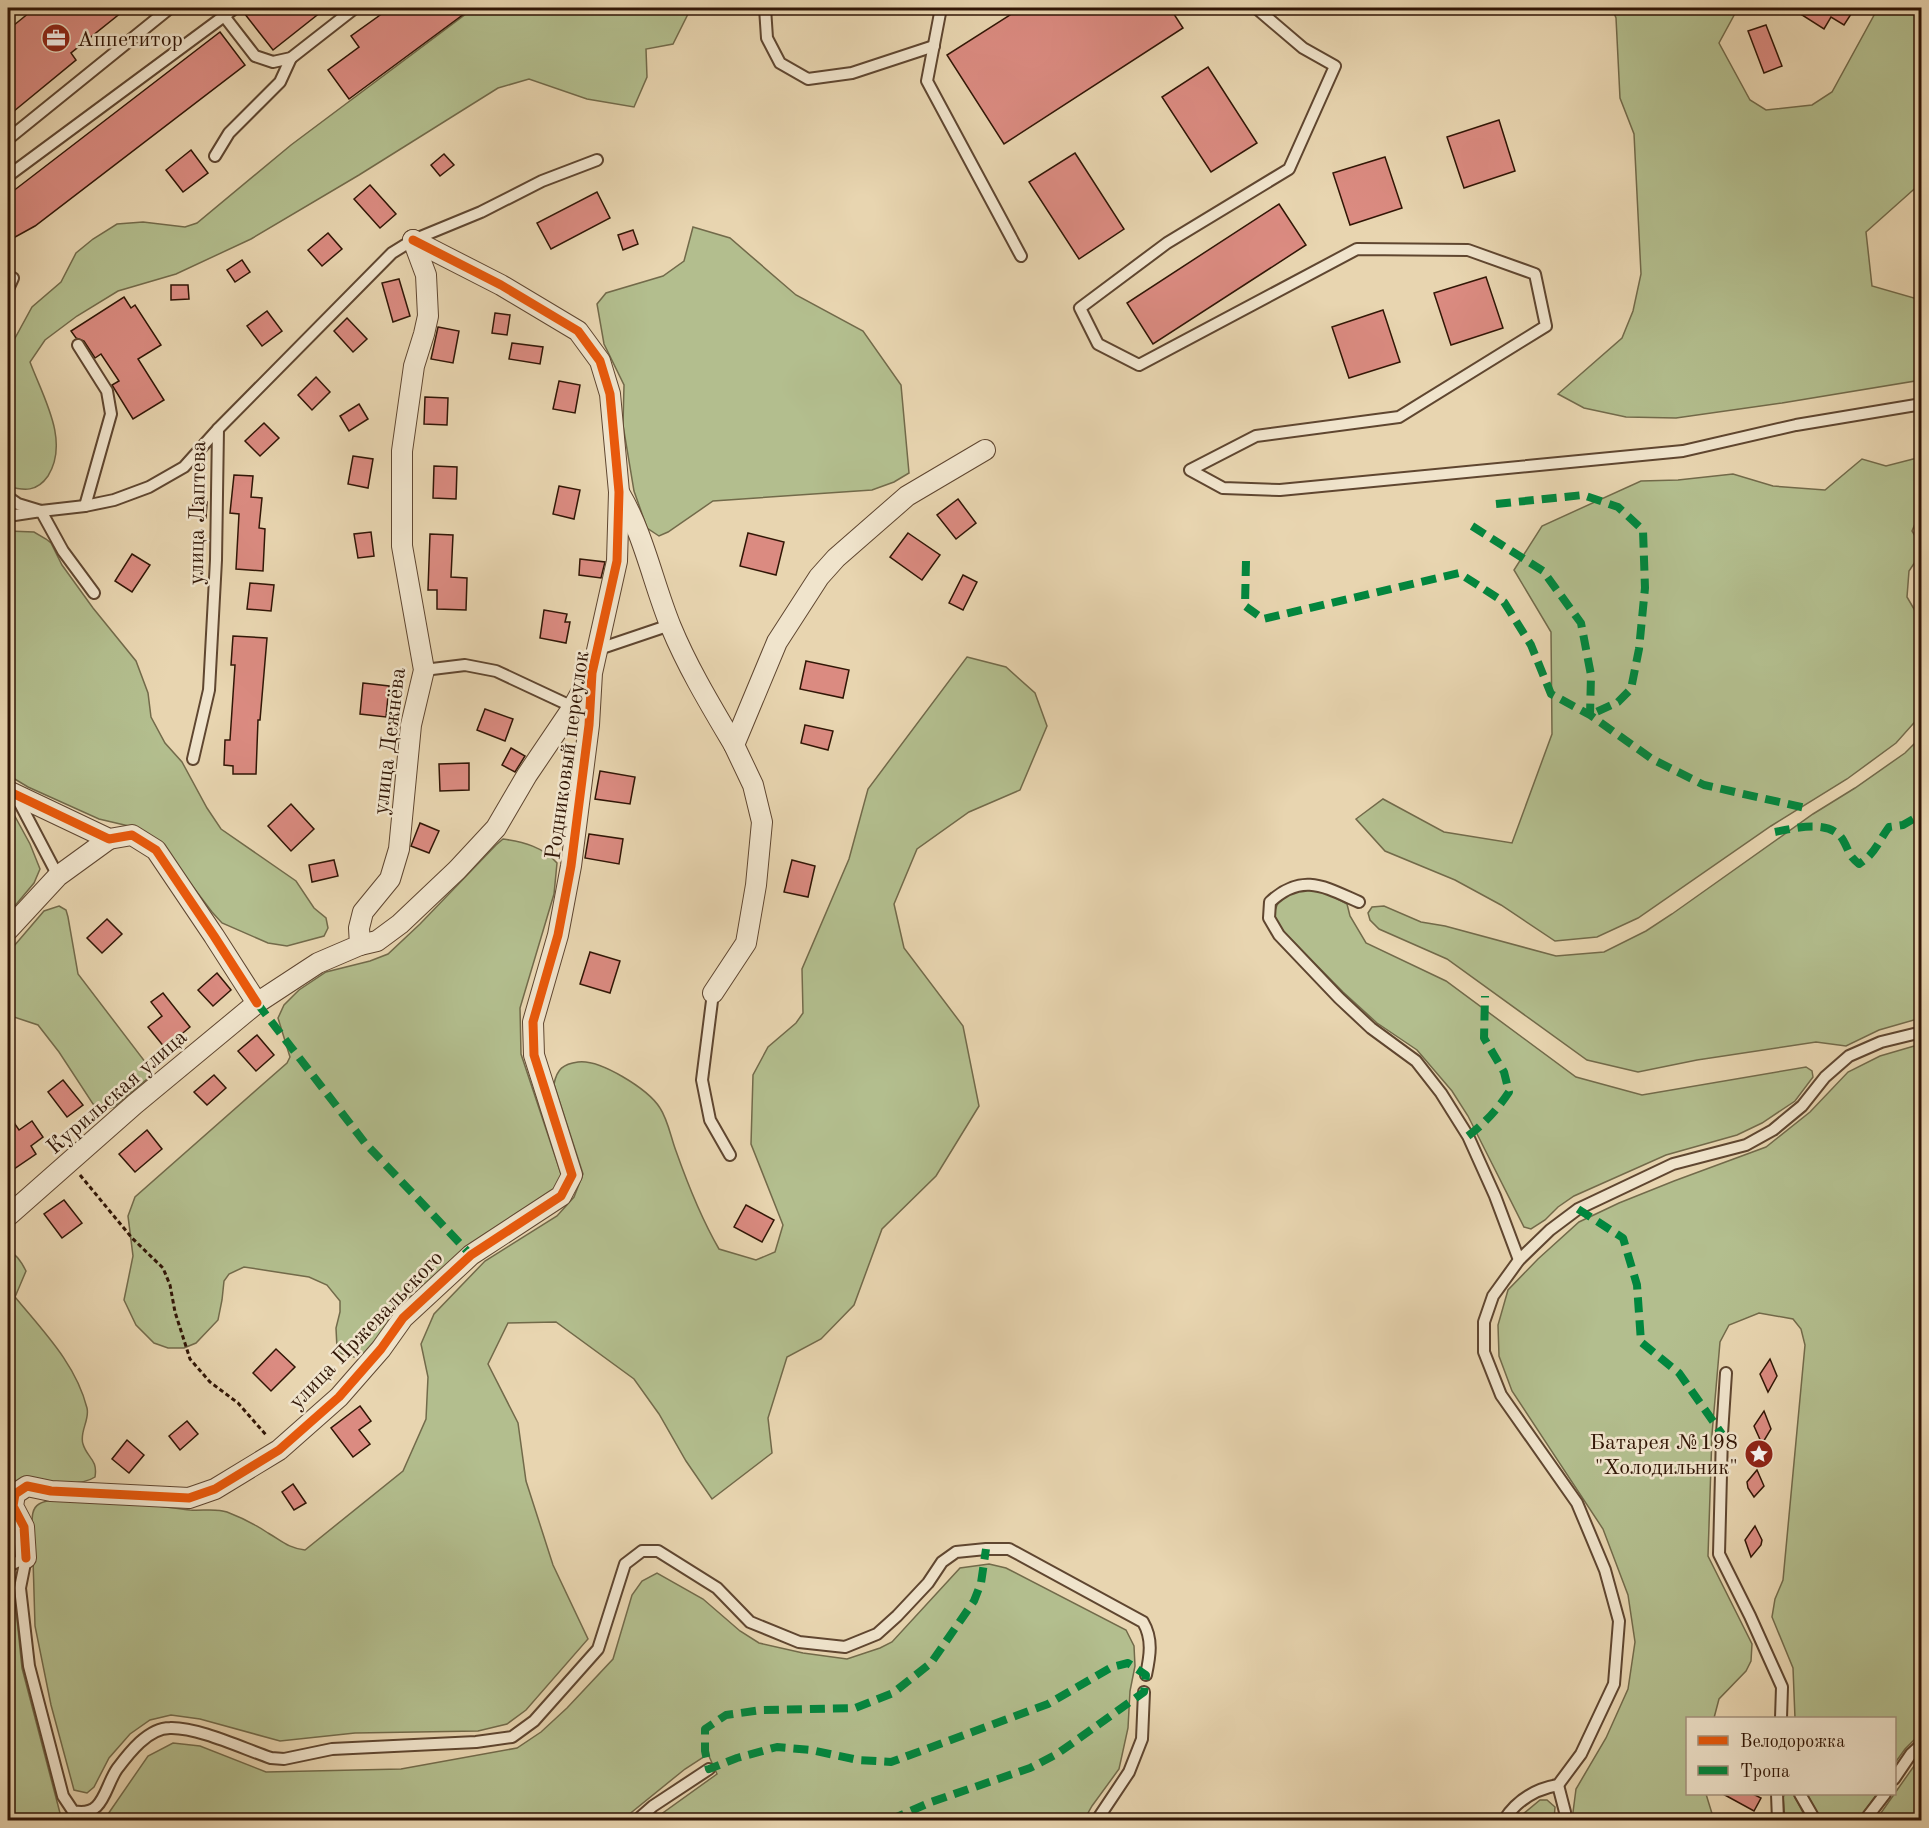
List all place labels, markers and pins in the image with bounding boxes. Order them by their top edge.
office icon: Аппетитор [40,22,72,54]
place label: Аппетитор [77,29,183,51]
place label: Батарея №198 "Холодильник" [1589,1432,1738,1479]
place icon: Батарея №198 "Холодильник" [1743,1438,1775,1470]

